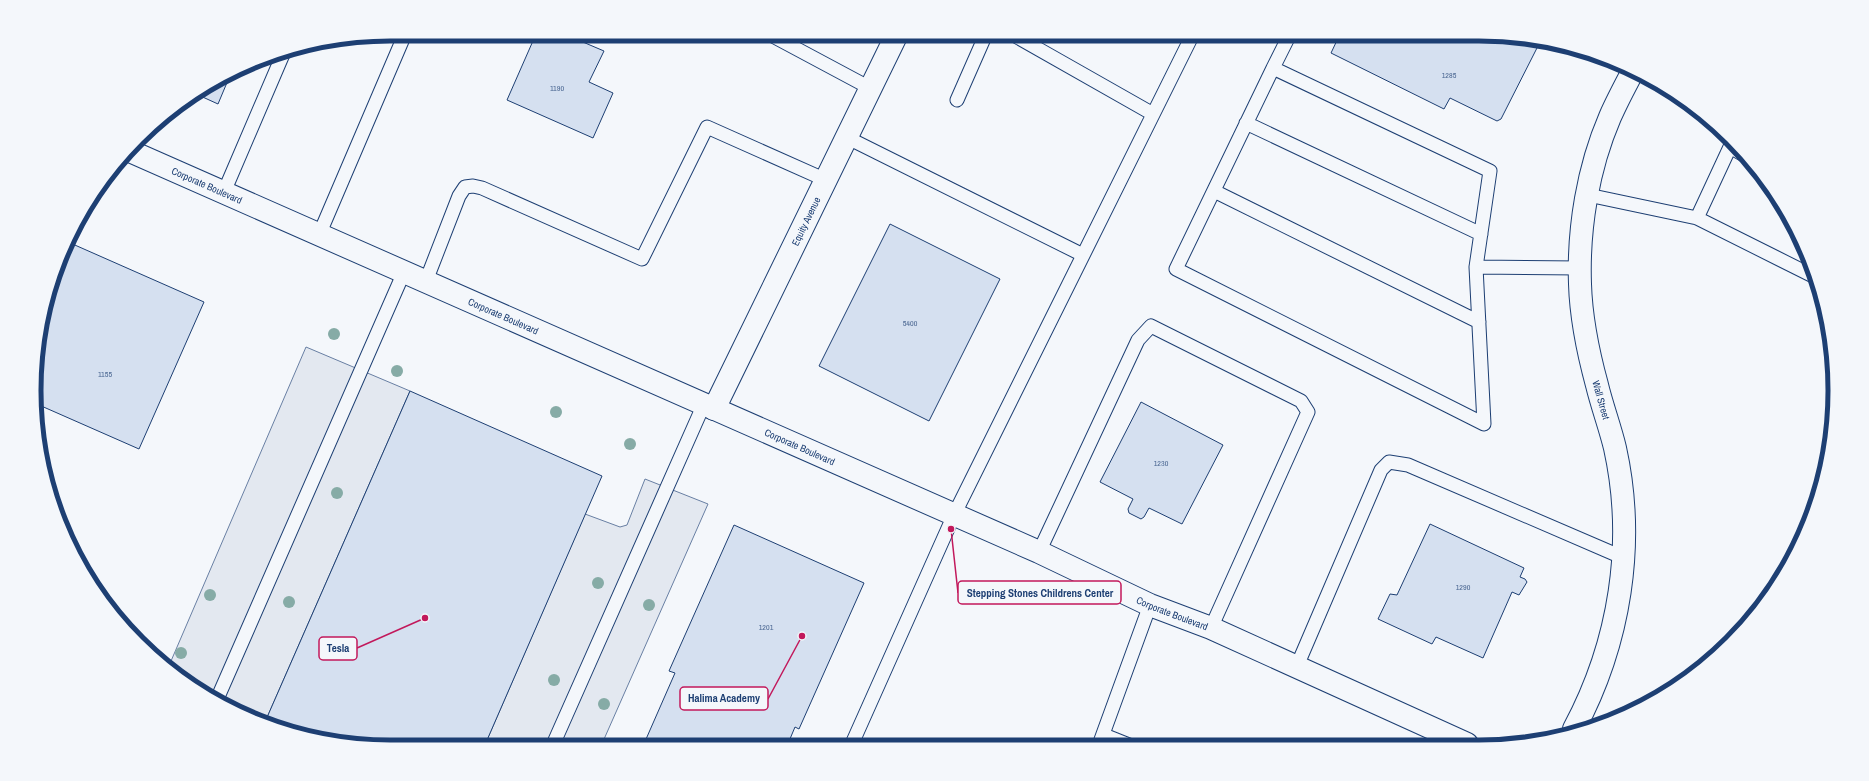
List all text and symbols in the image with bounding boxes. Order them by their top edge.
house number: 1285 [1442,70,1457,80]
house number: 1190 [550,83,564,93]
street label: Corporate Boulevard [170,164,244,206]
street label: Equity Avenue [788,194,823,248]
street label: Corporate Boulevard [466,295,541,337]
house number: 5400 [903,318,918,328]
house number: 1155 [98,369,112,379]
street label: Wall Street [1589,379,1613,422]
street label: Corporate Boulevard [763,425,837,468]
house number: 1230 [1154,458,1169,468]
callout: Stepping Stones Childrens Center [958,581,1121,604]
house number: 1290 [1456,582,1471,592]
text: Stepping Stones Childrens Center [967,586,1114,600]
street label: Corporate Boulevard [1134,593,1210,633]
house number: 1201 [759,622,774,632]
callout: Tesla [319,637,357,660]
text: Tesla [327,641,349,655]
callout: Halima Academy [680,687,768,710]
text: Halima Academy [688,691,760,705]

